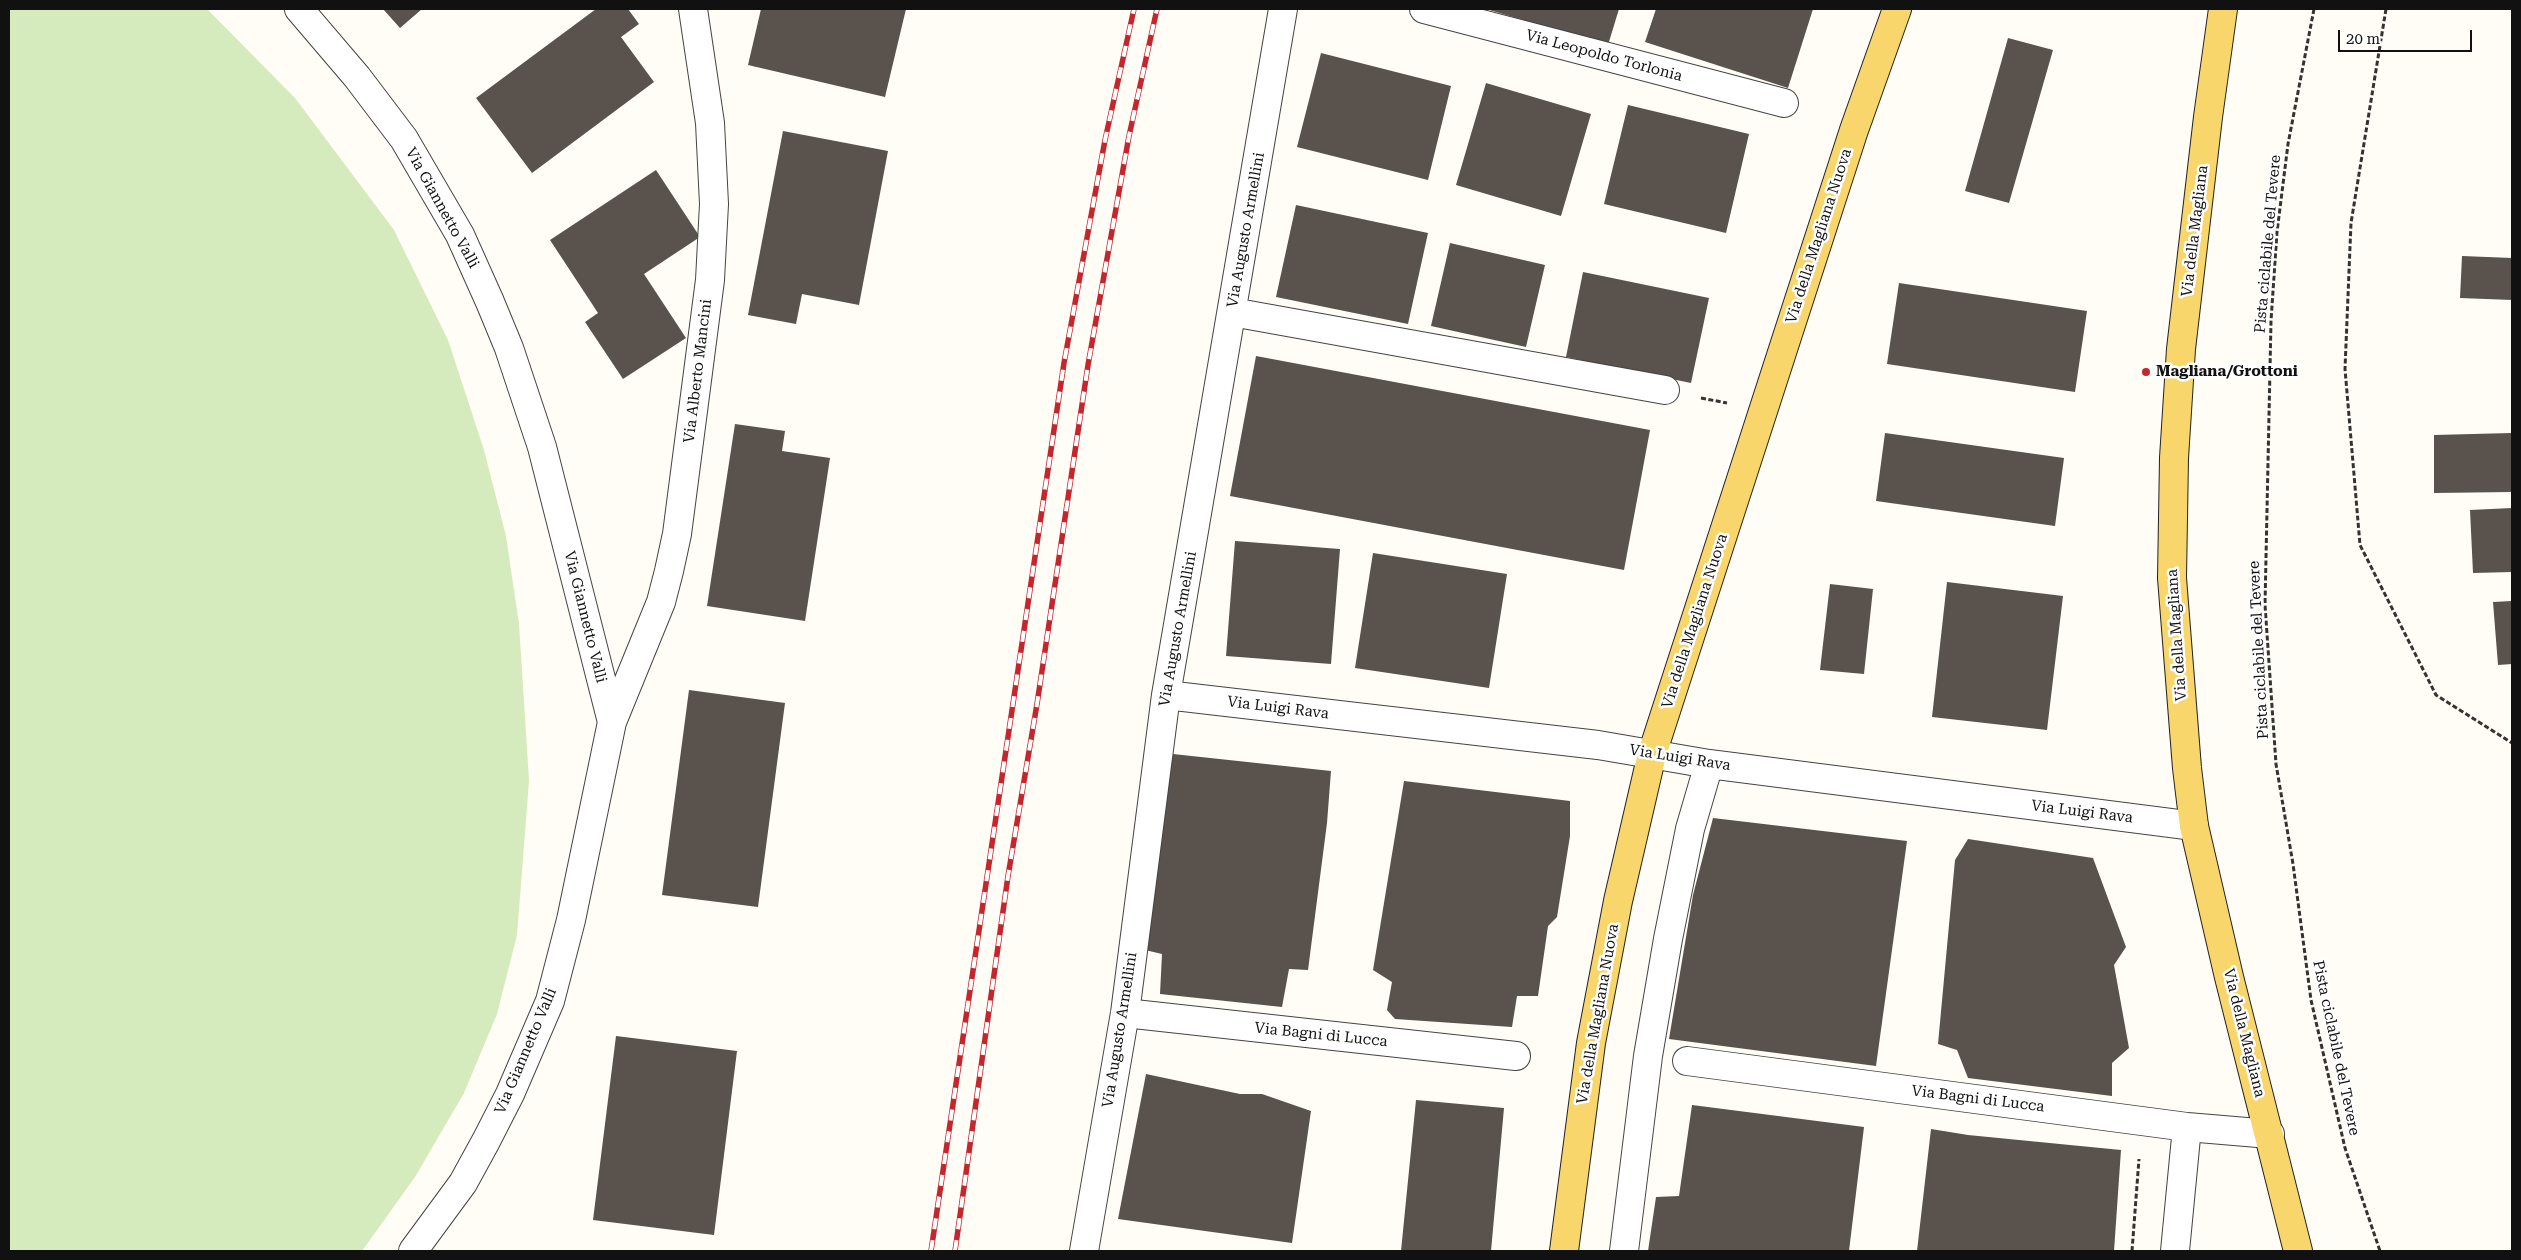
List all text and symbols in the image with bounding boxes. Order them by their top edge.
scale bar [2341,20,2475,52]
street label: Via Leopoldo Torlonia [1524,26,1684,86]
text: 20 m [2346,30,2380,48]
street label: Via Giannetto Valli [401,145,483,271]
street label: Via della Magliana Nuova [1782,146,1856,326]
street label: Via Augusto Armellini [1223,151,1269,309]
street label: Pista ciclabile del Tevere [2251,154,2285,334]
street label: Via della Magliana [2178,164,2212,298]
street label: Via Alberto Mancini [680,298,716,444]
place label: Magliana/Grottoni [2156,363,2298,381]
marker: Magliana/Grottoni [2140,366,2152,378]
street label: Via della Magliana Nuova [1658,531,1732,711]
street label: Via Giannetto Valli [560,549,610,685]
street label: Via Augusto Armellini [1155,550,1201,708]
street label: Pista ciclabile del Tevere [2245,560,2273,740]
street label: Via della Magliana [2163,568,2191,702]
street label: Via Luigi Rava [1226,693,1330,723]
street label: Via Luigi Rava [1628,741,1732,775]
street label: Via Luigi Rava [2030,797,2134,827]
street label: Via della Magliana Nuova [1573,922,1623,1106]
street label: Via Augusto Armellini [1099,951,1141,1109]
street label: Pista ciclabile del Tevere [2309,959,2363,1137]
street label: Via della Magliana [2219,967,2269,1099]
street label: Via Giannetto Valli [491,985,561,1117]
street label: Via Bagni di Lucca [1254,1019,1388,1051]
street label: Via Bagni di Lucca [1911,1082,2045,1116]

